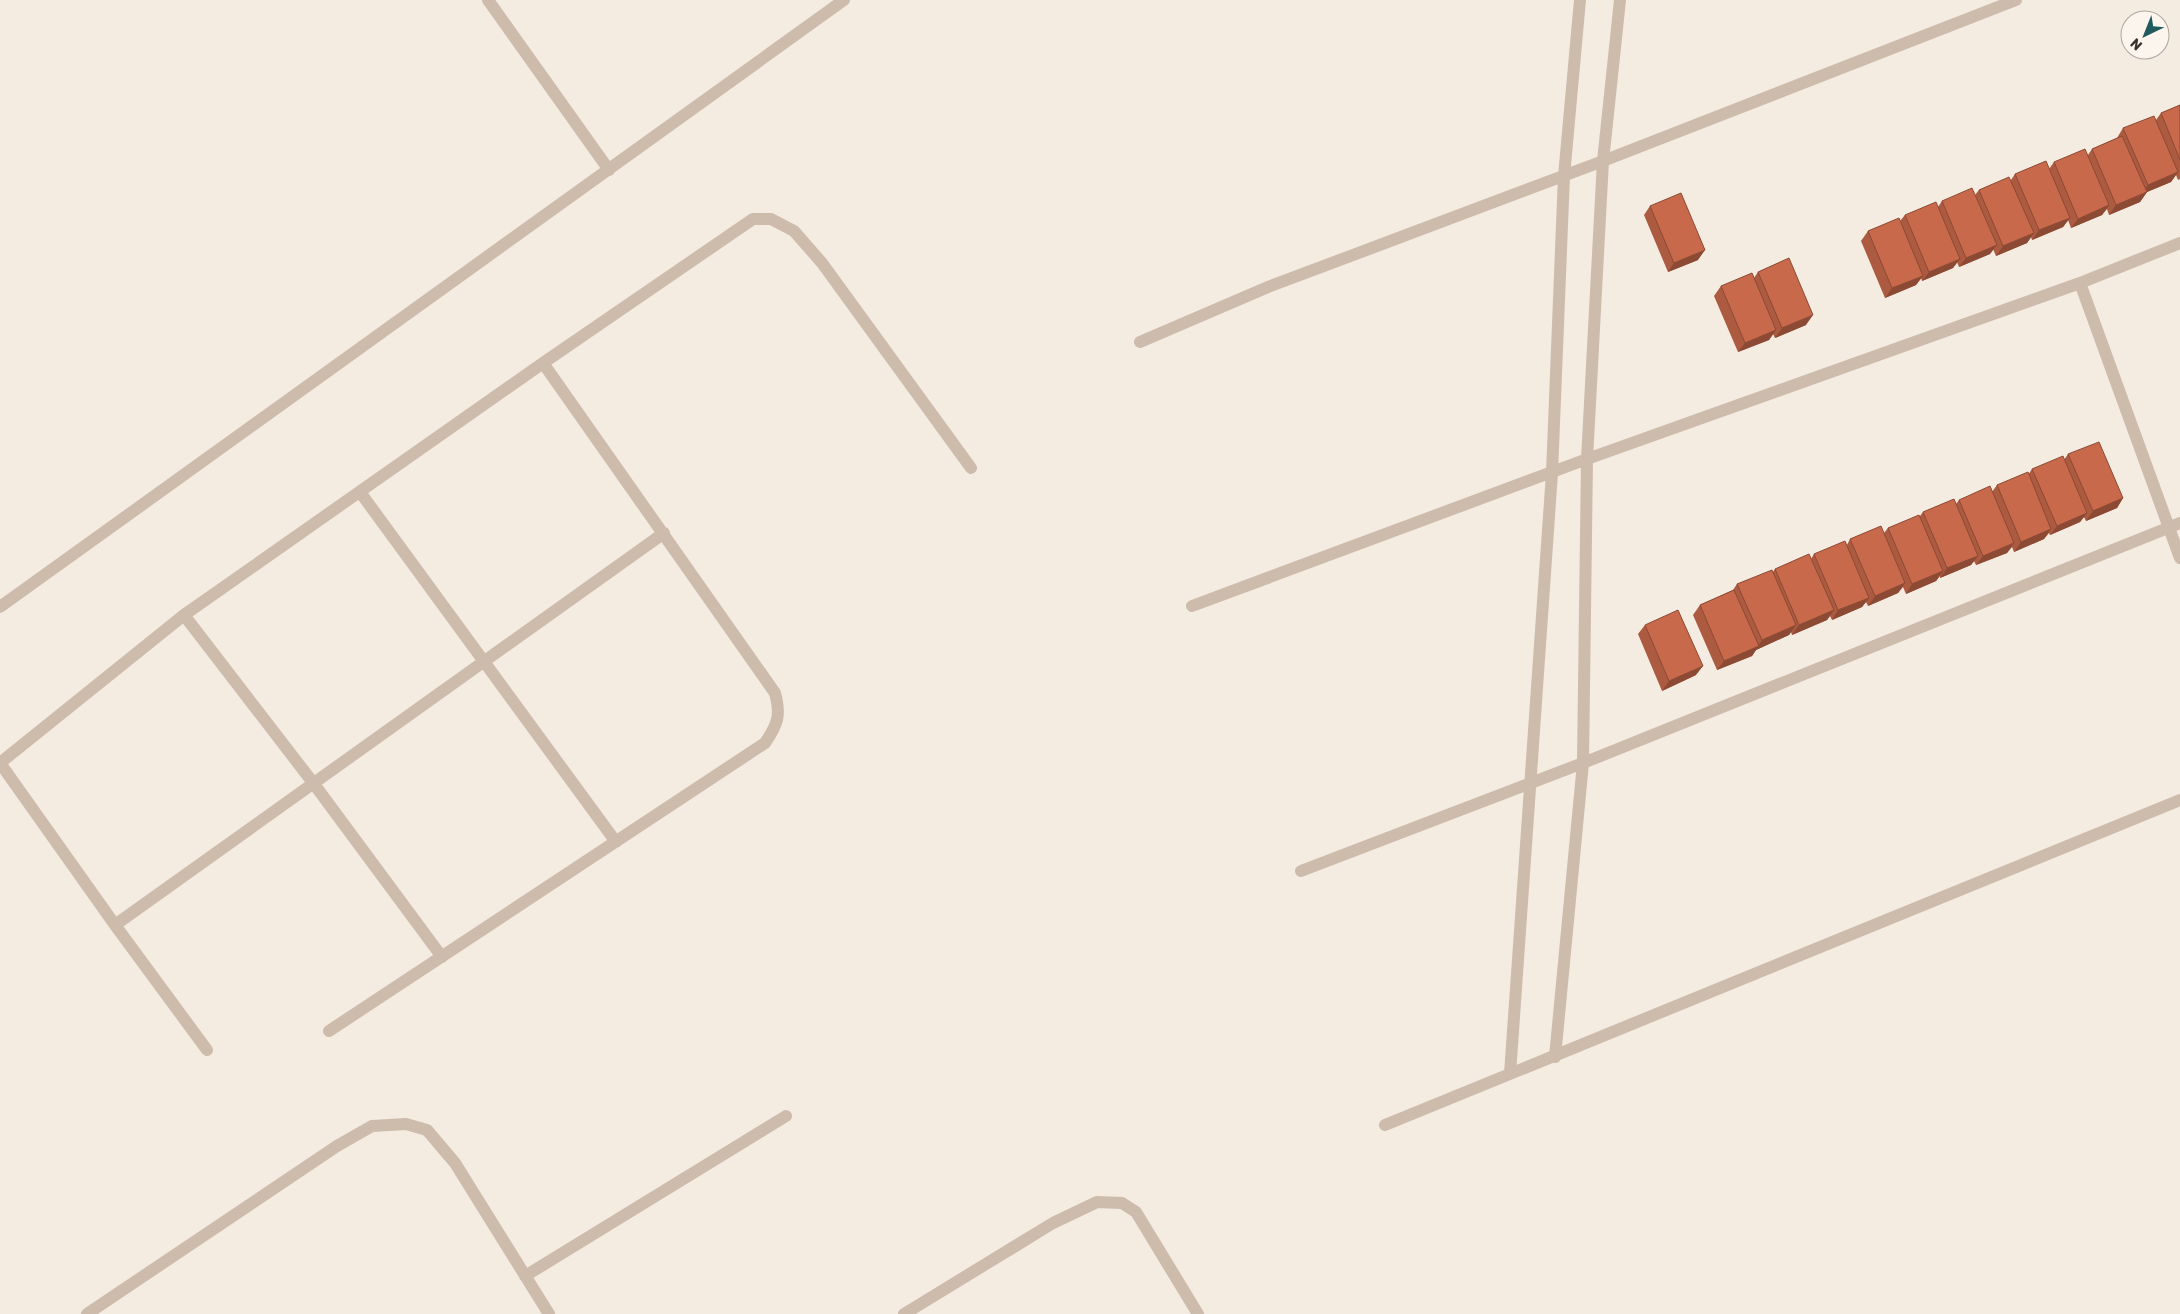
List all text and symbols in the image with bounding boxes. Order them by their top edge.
north arrow [2120,10,2170,60]
text: N [2127,34,2146,54]

